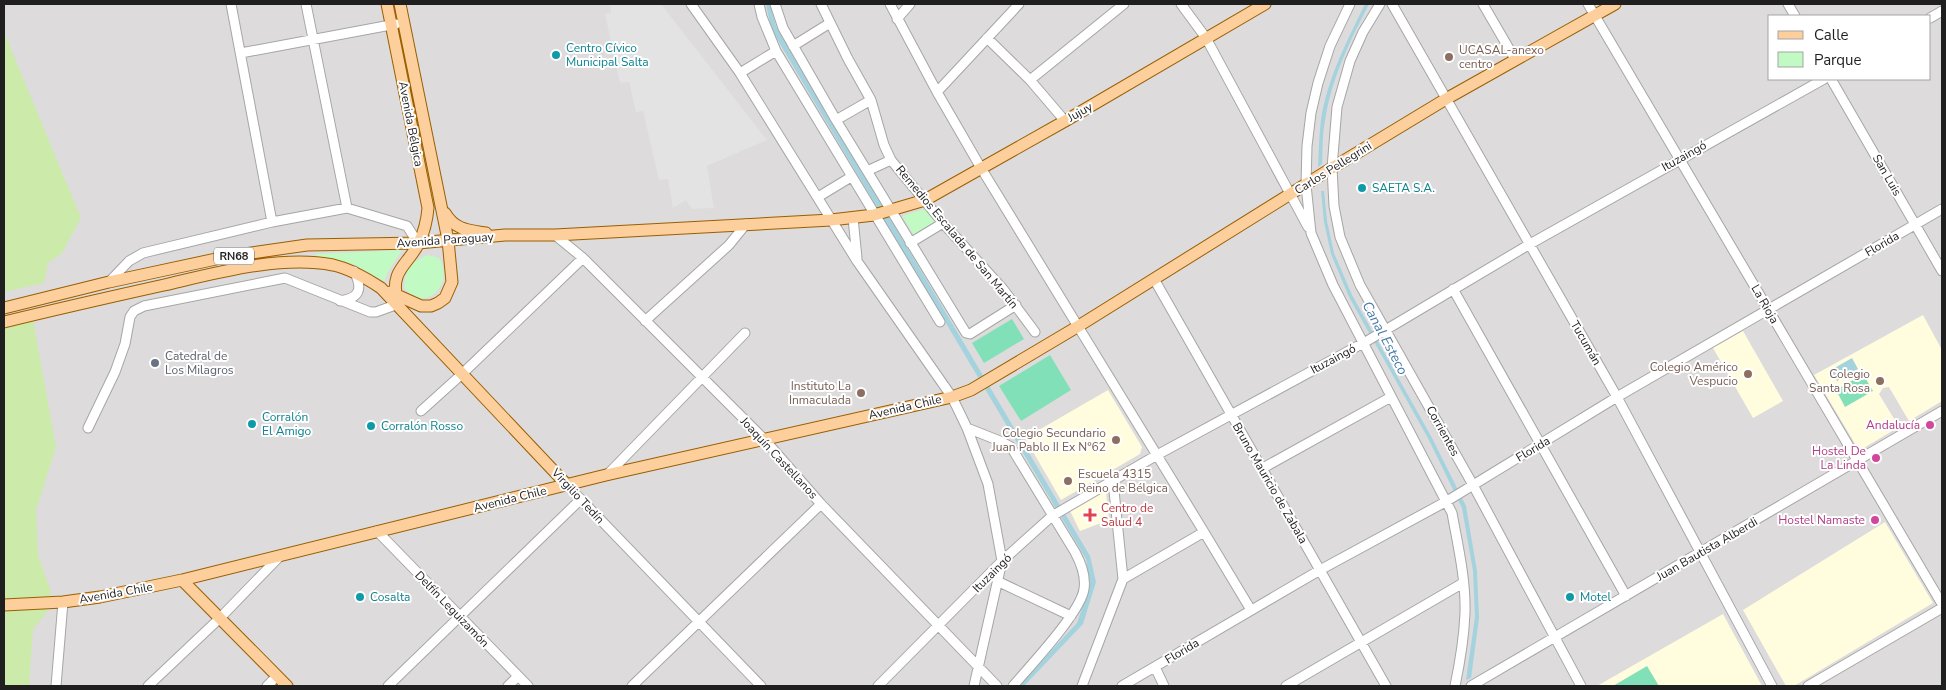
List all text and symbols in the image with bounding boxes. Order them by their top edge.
legend [1768,15,1931,80]
text: Calle [1814,25,1849,45]
place label: Centro Cívico Municipal Salta [566,40,649,70]
place label: UCASAL-anexo centro [1459,42,1544,72]
marker: Centro Cívico Municipal Salta [550,49,562,61]
text: Parque [1814,50,1862,70]
marker: UCASAL-anexo centro [1443,51,1455,63]
street label: Avenida Bélgica [395,80,427,168]
street label: Jujuy [1064,98,1096,126]
street label: Ituzaingó [1659,137,1710,175]
street label: Carlos Pellegrini [1291,138,1375,198]
street label: San Luis [1869,151,1905,199]
street label: Remedios Escalada de San Martín [892,162,1022,312]
place label: SAETA S.A. [1372,180,1435,196]
marker: SAETA S.A. [1356,182,1368,194]
street label: Florida [1862,228,1902,260]
street label: Avenida Paraguay [396,229,495,251]
road number: RN68 [214,248,254,264]
street label: La Rioja [1747,282,1783,326]
water label: Canal Esteco [1358,298,1412,378]
street label: Tucumán [1567,318,1605,368]
street label: Ituzaingó [1308,340,1359,378]
place label: Catedral de Los Milagros [165,348,234,378]
marker: Catedral de Los Milagros [149,357,161,369]
place label: Colegio Américo Vespucio [1650,359,1738,389]
place label: Colegio Santa Rosa [1809,366,1870,396]
marker: Colegio Américo Vespucio [1742,368,1754,380]
marker: Colegio Santa Rosa [1874,375,1886,387]
place label: Instituto La Inmaculada [789,378,851,408]
marker: Instituto La Inmaculada [855,387,867,399]
street label: Avenida Chile [867,391,943,423]
street label: Corrientes [1423,403,1463,459]
place label: Corralón El Amigo [262,409,311,439]
street label: Joaquín Castellanos [736,413,821,503]
place label: Andalucía [1866,417,1920,433]
marker: Corralón El Amigo [246,418,258,430]
place label: Corralón Rosso [381,418,463,434]
marker: Andalucía [1924,419,1936,431]
marker: Corralón Rosso [365,420,377,432]
street label: Bruno Mauricio de Zabala [1229,420,1311,546]
place label: Colegio Secundario Juan Pablo II Ex N°62 [991,425,1106,455]
street label: Florida [1513,433,1553,465]
marker: Colegio Secundario Juan Pablo II Ex N°62 [1110,434,1122,446]
place label: Hostel De La Linda [1812,443,1866,473]
marker: Hostel De La Linda [1870,452,1882,464]
street label: Virgilio Tedín [547,464,608,527]
place label: Escuela 4315 Reino de Bélgica [1078,466,1168,496]
marker: Escuela 4315 Reino de Bélgica [1062,475,1074,487]
street label: Avenida Chile [472,482,548,516]
place label: Centro de Salud 4 [1101,500,1153,530]
marker: Centro de Salud 4 [1083,508,1097,522]
place label: Hostel Namaste [1778,512,1865,528]
street label: Juan Bautista Alberdi [1653,514,1760,585]
marker: Hostel Namaste [1869,514,1881,526]
street label: Ituzaingó [969,550,1015,596]
street label: Delfín Leguizamón [411,567,493,651]
street label: Avenida Chile [78,579,154,607]
place label: Cosalta [370,589,410,605]
place label: Motel [1580,589,1611,605]
marker: Cosalta [354,591,366,603]
marker: Motel [1564,591,1576,603]
street label: Florida [1162,635,1202,667]

